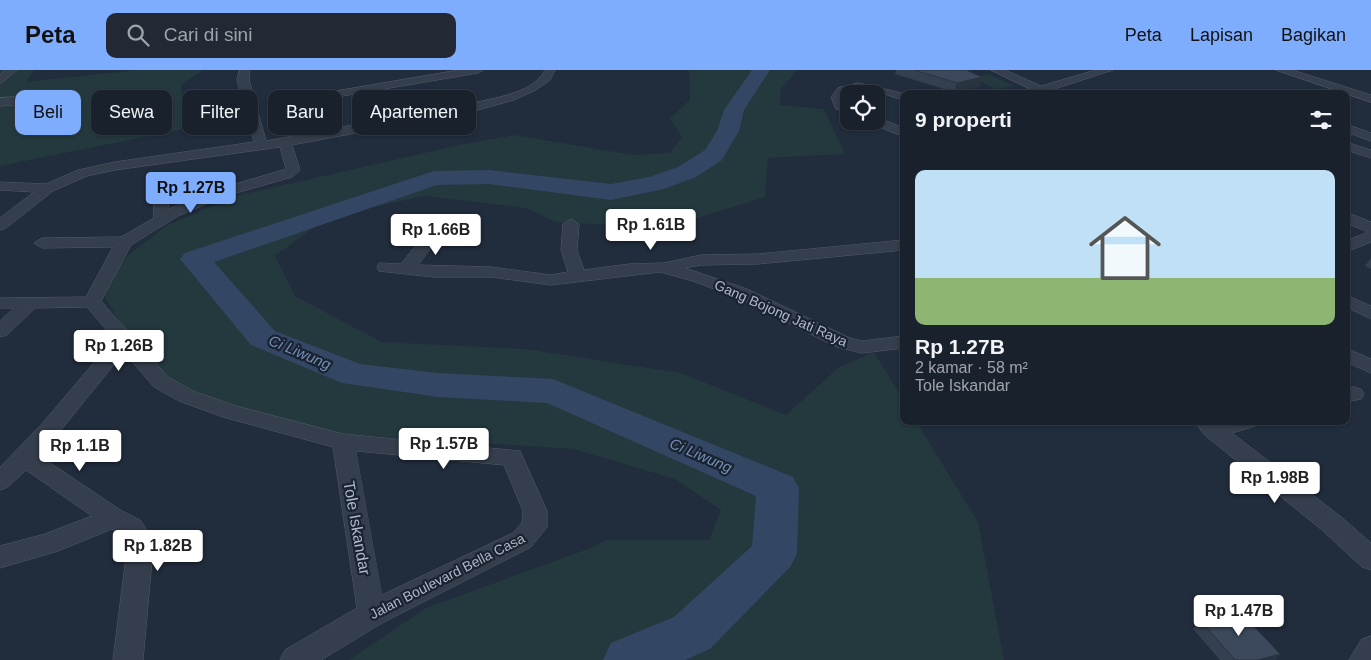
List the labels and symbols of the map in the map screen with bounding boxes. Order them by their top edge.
pin: Rp 1.27B [139,172,243,214]
pin: Rp 1.61B [599,208,703,251]
pin: Rp 1.66B [384,214,488,256]
street label: Gang Bojong Jati Raya [712,276,850,350]
pin: Rp 1.26B [67,330,171,372]
water label: Ci Liwung [266,331,334,373]
pin: Rp 1.57B [392,428,496,470]
pin: Rp 1.1B [34,430,126,472]
water label: Ci Liwung [667,434,735,476]
pin: Rp 1.98B [1223,462,1327,504]
street label: Tole Iskandar [340,480,374,577]
pin: Rp 1.82B [106,530,210,572]
street label: Jalan Boulevard Bella Casa [367,530,527,622]
pin: Rp 1.47B [1187,594,1291,637]

